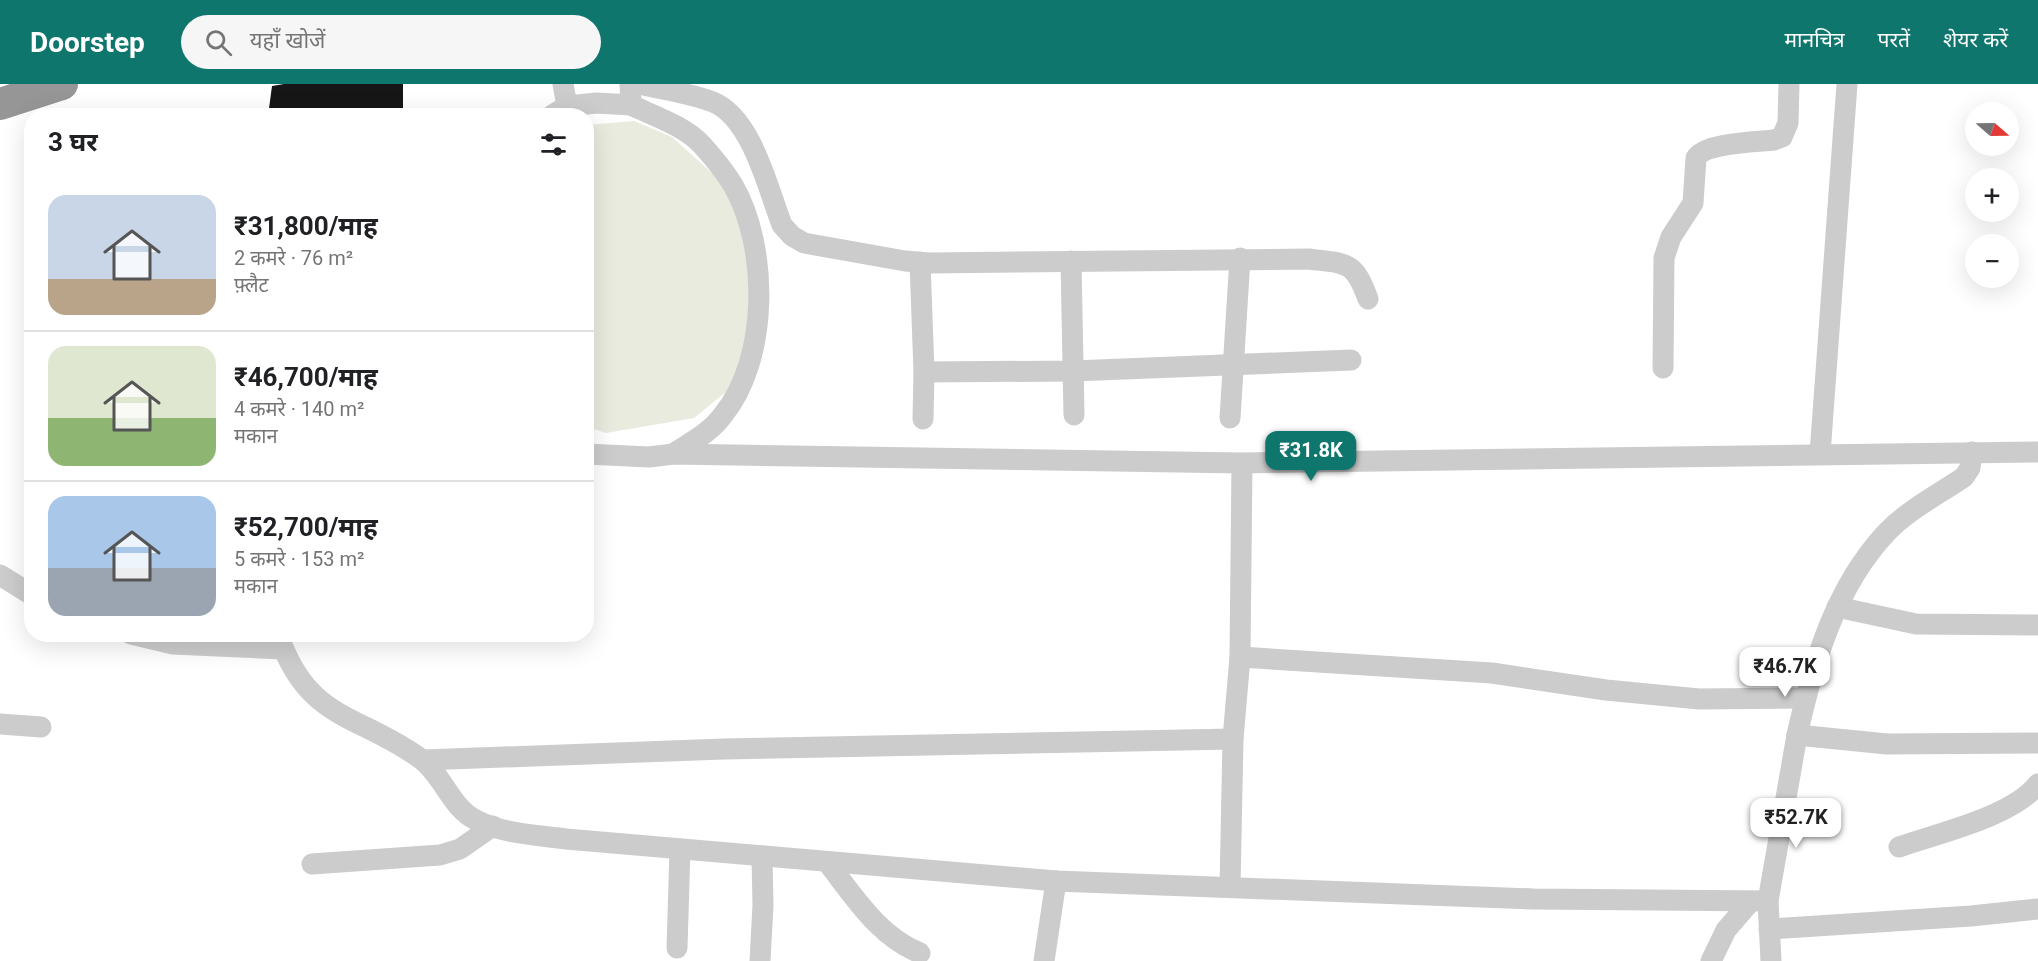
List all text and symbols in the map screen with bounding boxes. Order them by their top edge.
search box [181,15,601,69]
text: Doorstep [30,26,145,59]
icon: search [202,26,235,59]
text: यहाँ खोजें [250,28,325,53]
text: मानचित्र [1784,28,1845,52]
text: परतें [1878,28,1910,52]
text: शेयर करें [1943,28,2008,52]
north arrow [1965,102,2019,156]
map controls [1965,102,2019,288]
text: 3 घर [48,127,98,157]
icon: filters [537,128,570,161]
button: + [1965,168,2019,222]
text: ₹31,800/माह [234,211,378,241]
icon: home [96,219,168,291]
button: − [1965,234,2019,288]
text: 2 कमरे · 76 m² [234,246,353,270]
text: फ़्लैट [234,273,269,297]
text: ₹46,700/माह [234,362,378,392]
icon: home [96,370,168,442]
text: 4 कमरे · 140 m² [234,397,364,421]
text: मकान [234,424,278,448]
pin: ₹31.8K [1262,431,1360,482]
text: ₹31.8K [1279,438,1343,462]
text: ₹52,700/माह [234,512,378,542]
icon: home [96,520,168,592]
text: 5 कमरे · 153 m² [234,547,364,571]
text: मकान [234,574,278,598]
pin: ₹46.7K [1736,647,1834,698]
text: ₹46.7K [1753,654,1817,678]
pin: ₹52.7K [1747,798,1845,849]
text: ₹52.7K [1764,805,1828,829]

